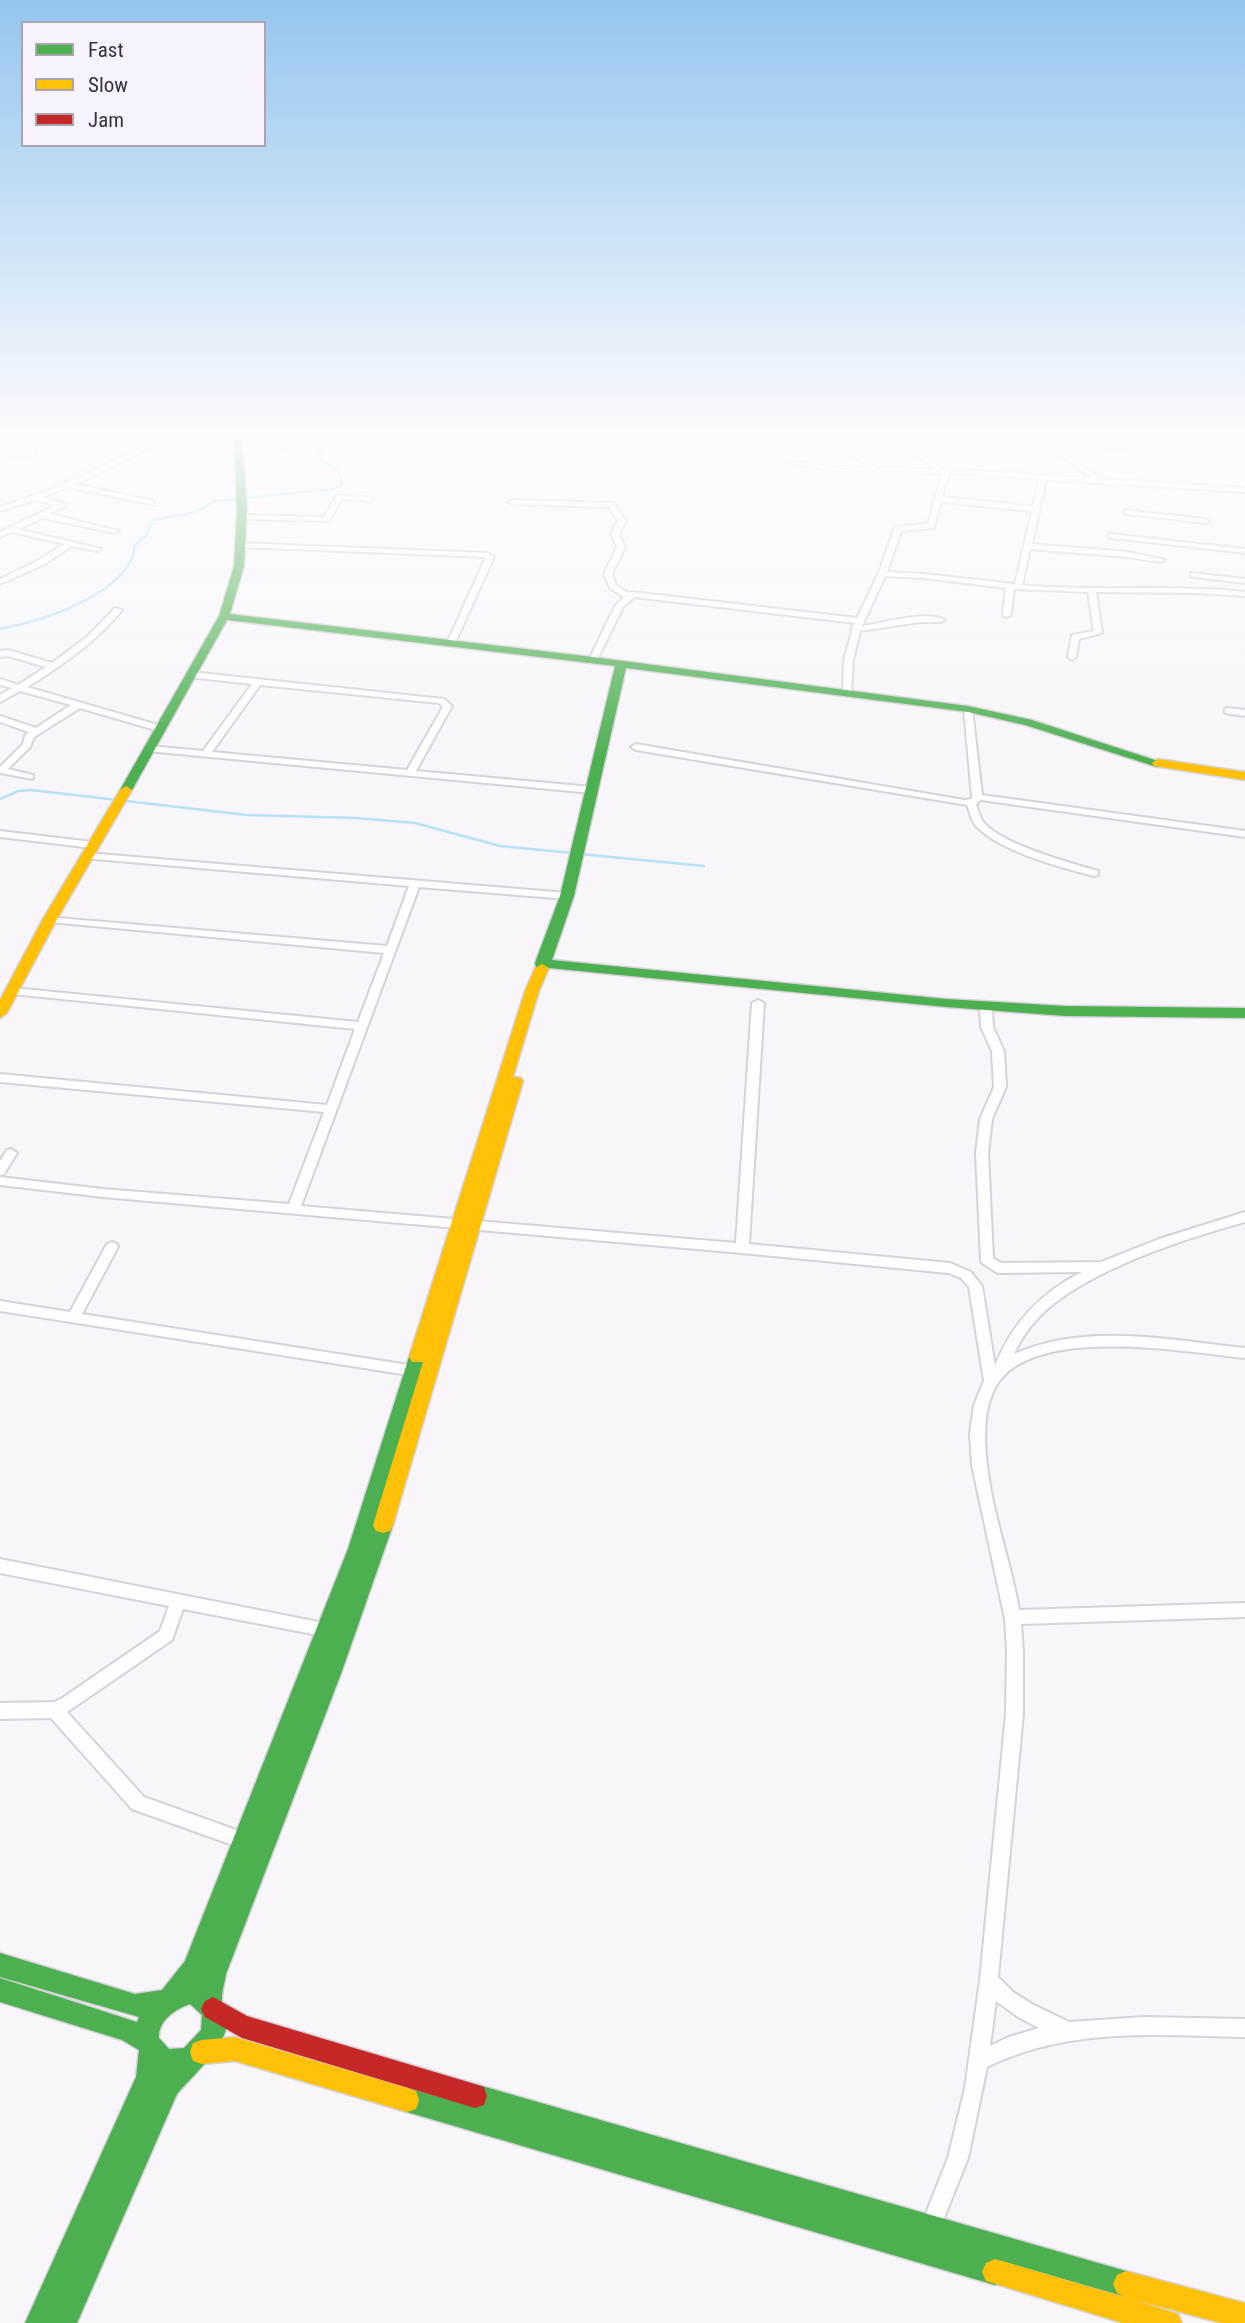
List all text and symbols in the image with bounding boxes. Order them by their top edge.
legend [21,21,266,147]
text: Fast [88,38,124,62]
text: Slow [88,73,128,97]
text: Jam [88,108,124,132]

